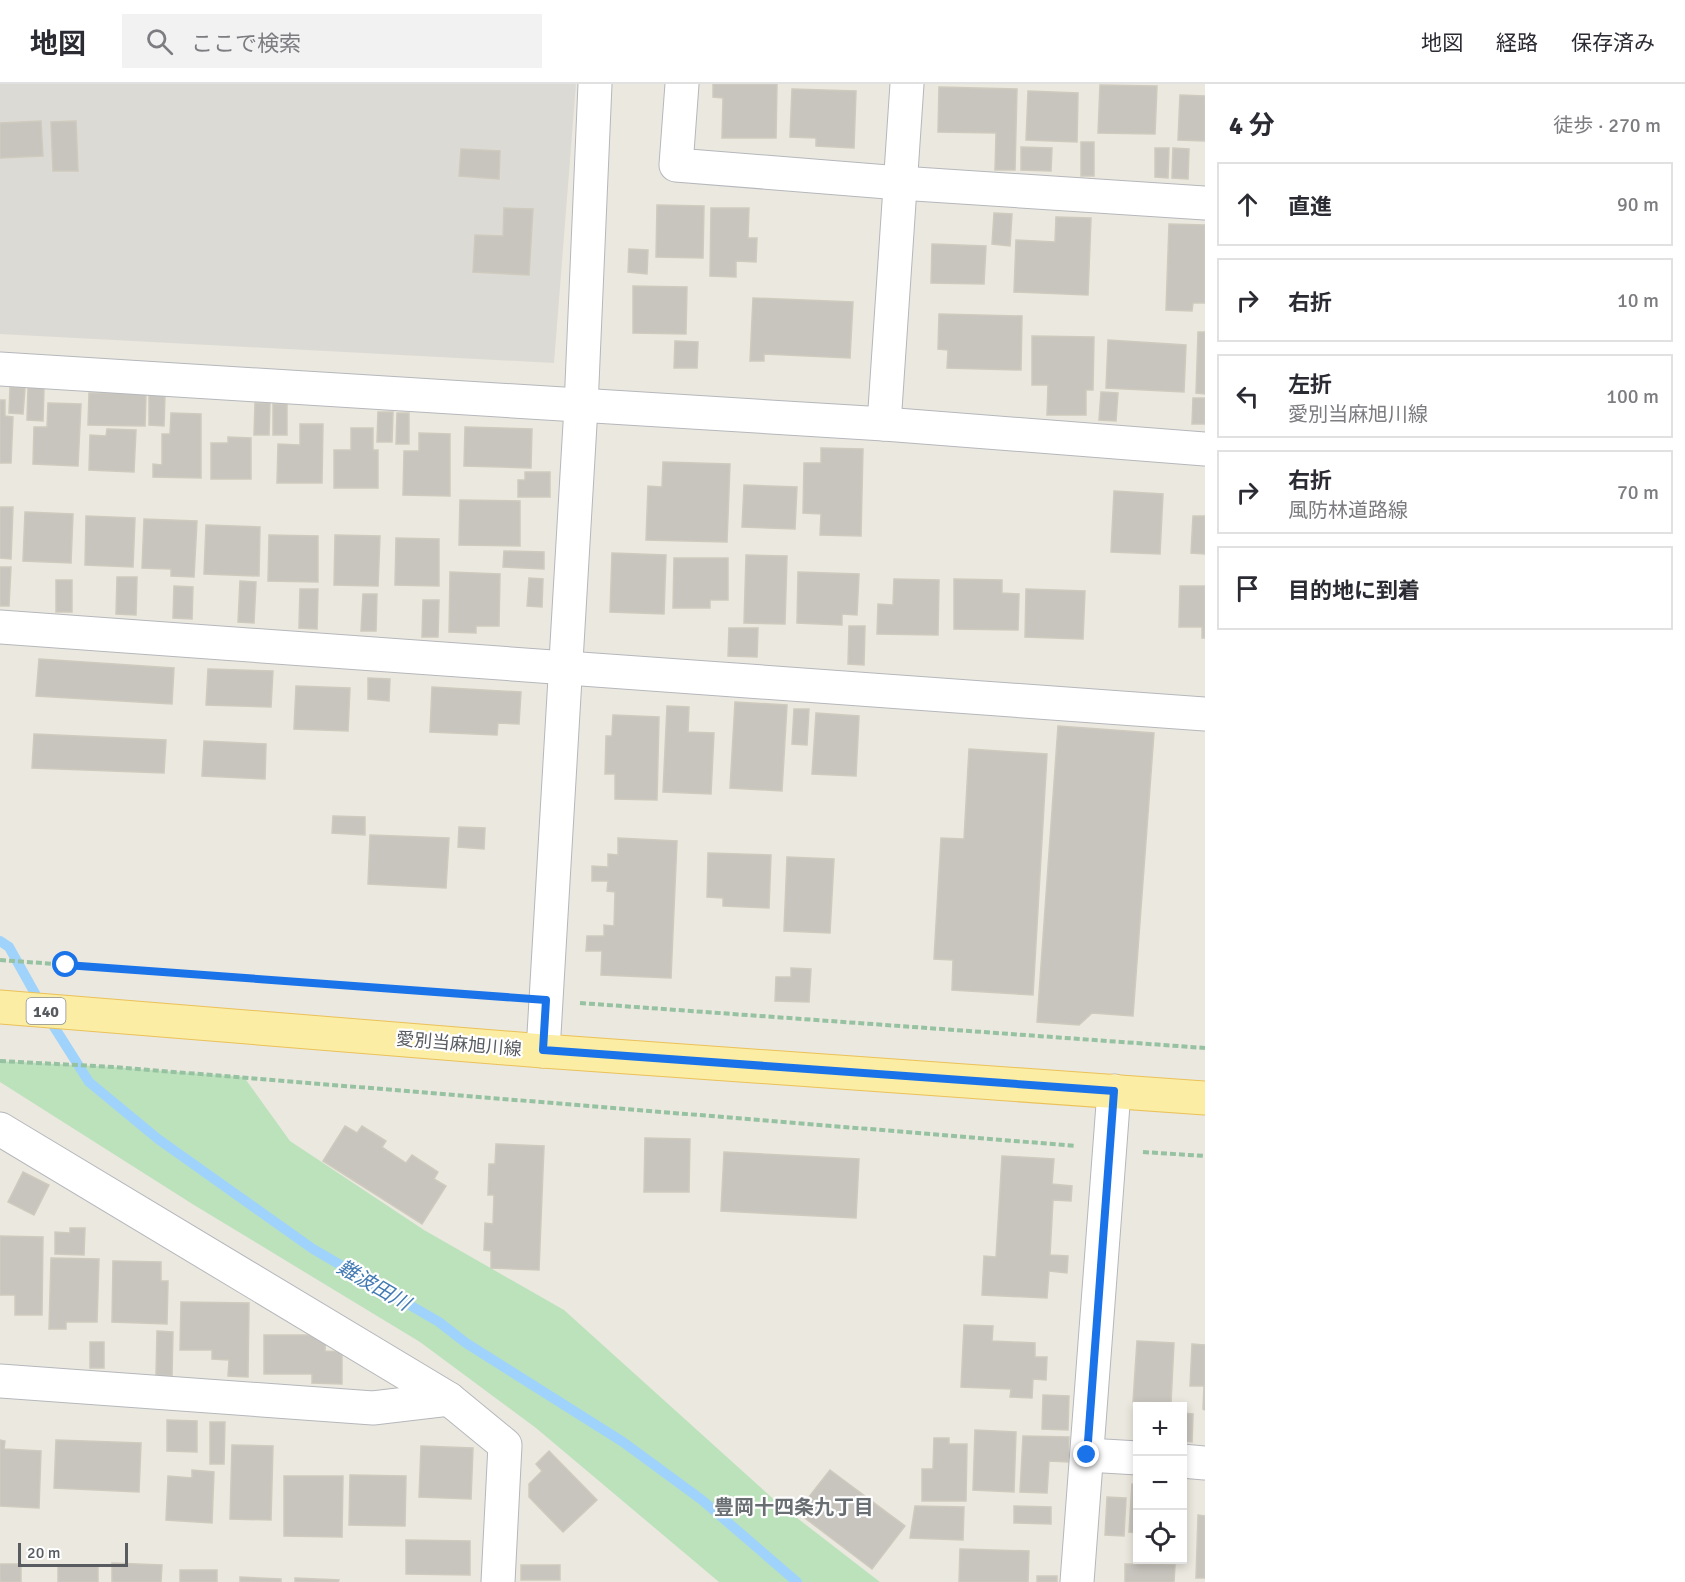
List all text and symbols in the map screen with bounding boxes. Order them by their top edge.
search box [122,14,542,68]
icon: search [143,25,176,58]
text: 地図 [30,27,86,61]
text: ここで検索 [191,30,301,57]
text: 地図 [1421,30,1463,56]
text: 経路 [1496,30,1538,56]
text: 保存済み [1571,30,1655,56]
text: 4 分 [1229,110,1275,142]
text: 徒歩 · 270 m [1553,113,1661,138]
icon: ahead [1231,188,1264,221]
text: 90 m [1617,192,1659,217]
text: 直進 [1288,193,1332,220]
icon: right [1231,284,1264,317]
text: 10 m [1617,288,1659,313]
text: 右折 [1288,289,1332,316]
text: 左折 [1288,371,1332,398]
icon: left [1231,380,1264,413]
text: 100 m [1606,384,1659,409]
text: 愛別当麻旭川線 [1288,402,1428,427]
text: 右折 [1288,467,1332,494]
icon: right [1231,476,1264,509]
text: 70 m [1617,480,1659,505]
text: 風防林道路線 [1288,498,1408,523]
icon: arrive [1231,572,1264,605]
text: 目的地に到着 [1288,577,1420,604]
route start [52,951,78,977]
road number: 140 [26,998,66,1024]
street label: 愛別当麻旭川線 [395,1028,523,1060]
water label: 難波田川 [333,1255,416,1317]
map controls [1133,1402,1187,1564]
button: + [1133,1402,1187,1456]
route end [1073,1441,1099,1467]
button: − [1133,1456,1187,1510]
district label: 豊岡十四条九丁目 [714,1495,874,1520]
button: locate [1133,1510,1187,1564]
scale bar [18,1540,128,1568]
text: 20 m [27,1543,61,1563]

